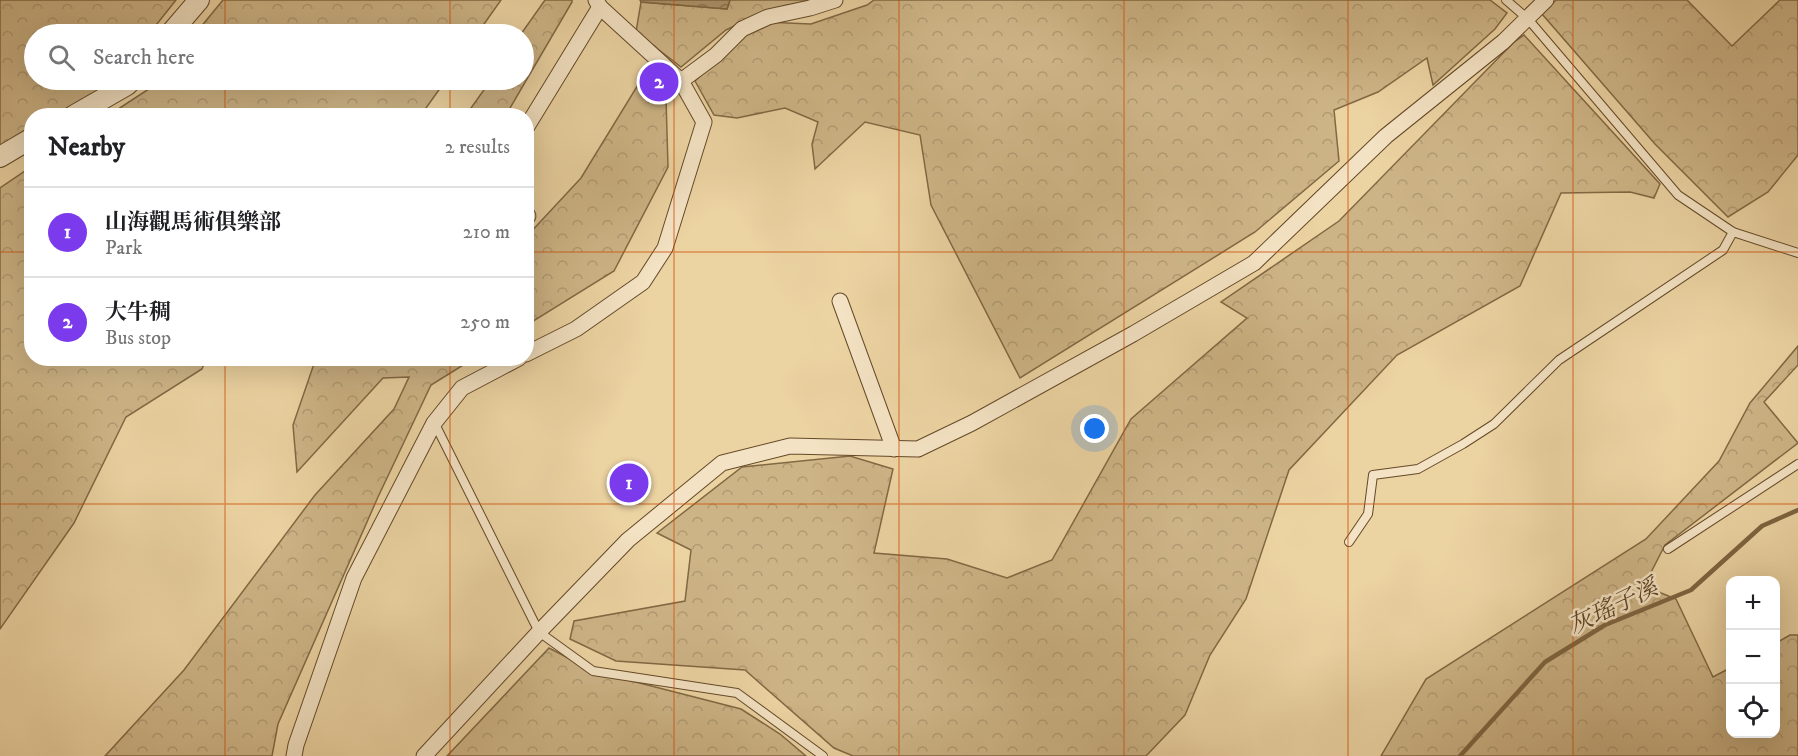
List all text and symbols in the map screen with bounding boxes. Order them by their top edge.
search box [24,24,534,90]
icon: search [45,41,78,74]
text: Search here [93,44,195,71]
pin: 2 [640,60,678,104]
text: Nearby [48,131,125,164]
text: 2 results [445,135,510,160]
text: 山海觀馬術俱樂部 [105,209,281,236]
text: 1 [64,220,71,245]
text: 210 m [463,220,510,245]
text: Park [105,236,142,261]
text: 大牛稠 [105,299,171,326]
text: 2 [63,310,72,335]
text: 250 m [460,310,510,335]
text: Bus stop [105,326,171,351]
your location [1080,414,1109,443]
pin: 1 [610,460,648,506]
water label: 灰瑤子溪 [1564,571,1666,641]
map controls [1726,576,1780,738]
button: + [1726,576,1780,630]
button: − [1726,630,1780,684]
button: locate [1726,684,1780,738]

